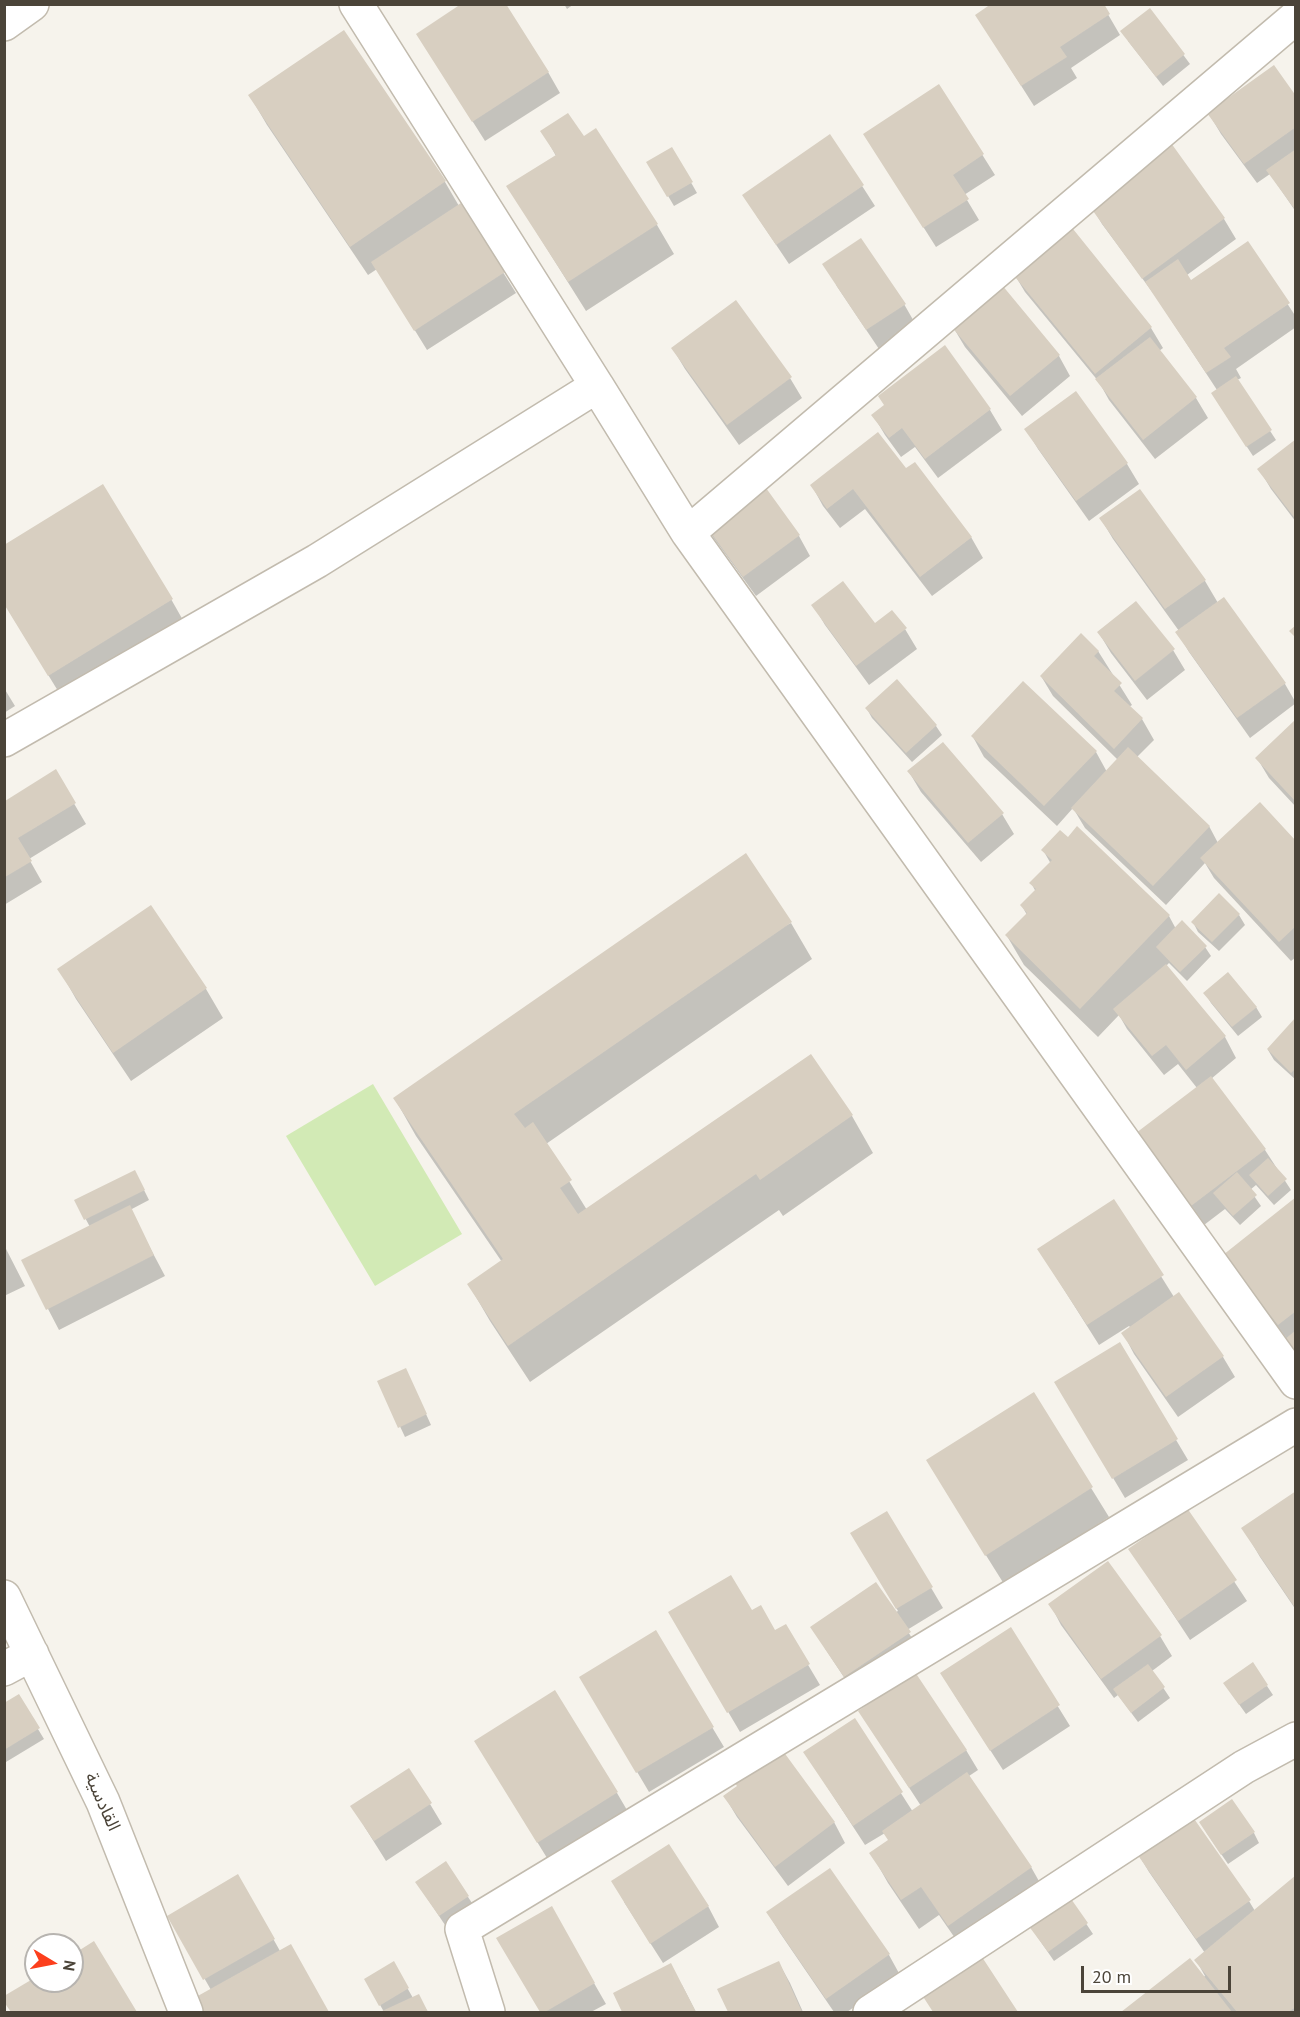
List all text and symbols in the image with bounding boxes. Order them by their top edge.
street label: القادسية [80,1770,124,1834]
north arrow [24,1933,84,1993]
scale bar [1084,1954,1234,1992]
text: N [59,1959,81,1973]
text: 20 m [1092,1965,1131,1988]

